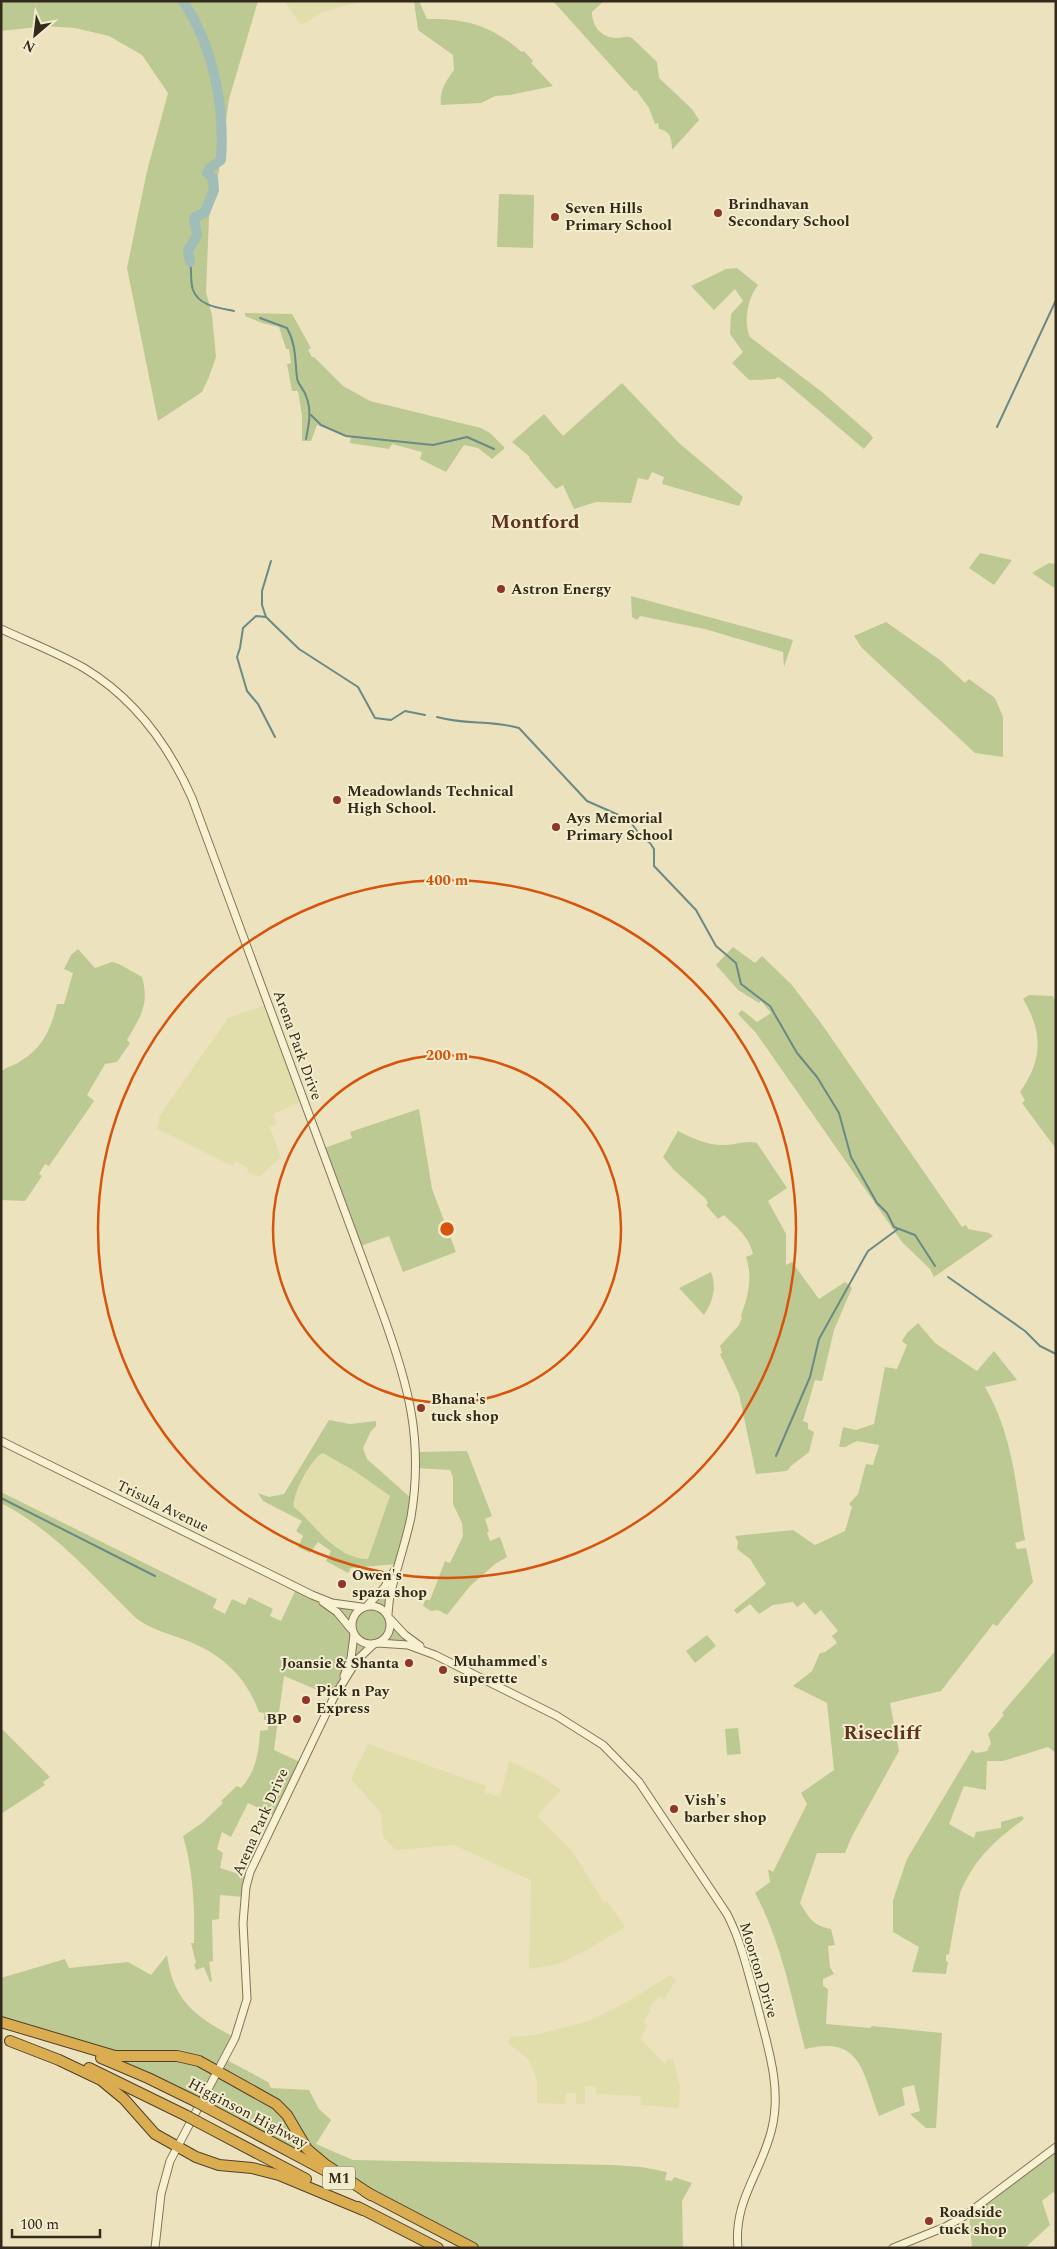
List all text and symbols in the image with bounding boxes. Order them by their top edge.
north arrow [10,10,60,60]
text: N [19,34,39,58]
place label: Brindhavan Secondary School [728,193,850,233]
place label: Seven Hills Primary School [565,197,672,237]
marker: Brindhavan Secondary School [712,207,724,219]
marker: Seven Hills Primary School [549,211,561,223]
district label: Montford [490,507,580,537]
place label: Astron Energy [511,578,612,601]
marker: Astron Energy [495,583,507,595]
place label: Meadowlands Technical High School. [347,780,514,820]
marker: Meadowlands Technical High School. [331,794,343,806]
place label: Ays Memorial Primary School [566,807,673,847]
marker: Ays Memorial Primary School [550,821,562,833]
text: 400 m [426,869,469,892]
street label: Arena Park Drive [267,987,328,1103]
text: 200 m [426,1044,469,1067]
centre of rings [438,1220,456,1238]
place label: Bhana's tuck shop [431,1388,499,1428]
marker: Bhana's tuck shop [415,1402,427,1414]
street label: Trisula Avenue [113,1474,213,1539]
place label: Owen's spaza shop [352,1564,427,1604]
marker: Owen's spaza shop [336,1578,348,1590]
place label: Muhammed's superette [453,1650,547,1690]
place label: Joansie & Shanta [281,1652,399,1675]
marker: Joansie & Shanta [403,1657,415,1669]
marker: Muhammed's superette [437,1664,449,1676]
place label: Pick n Pay Express [316,1680,390,1720]
marker: Pick n Pay Express [300,1694,312,1706]
place label: BP [266,1708,287,1731]
marker: BP [291,1713,303,1725]
district label: Risecliff [843,1718,922,1748]
street label: Arena Park Drive [226,1765,294,1880]
place label: Vish's barber shop [684,1789,766,1829]
marker: Vish's barber shop [668,1803,680,1815]
street label: Moorton Drive [733,1919,784,2021]
street label: Higginson Highway [184,2072,312,2155]
road number: M1 [323,2166,355,2190]
place label: Roadside tuck shop [939,2201,1007,2241]
scale bar [12,2206,100,2238]
text: 100 m [20,2213,59,2236]
marker: Roadside tuck shop [923,2215,935,2227]

